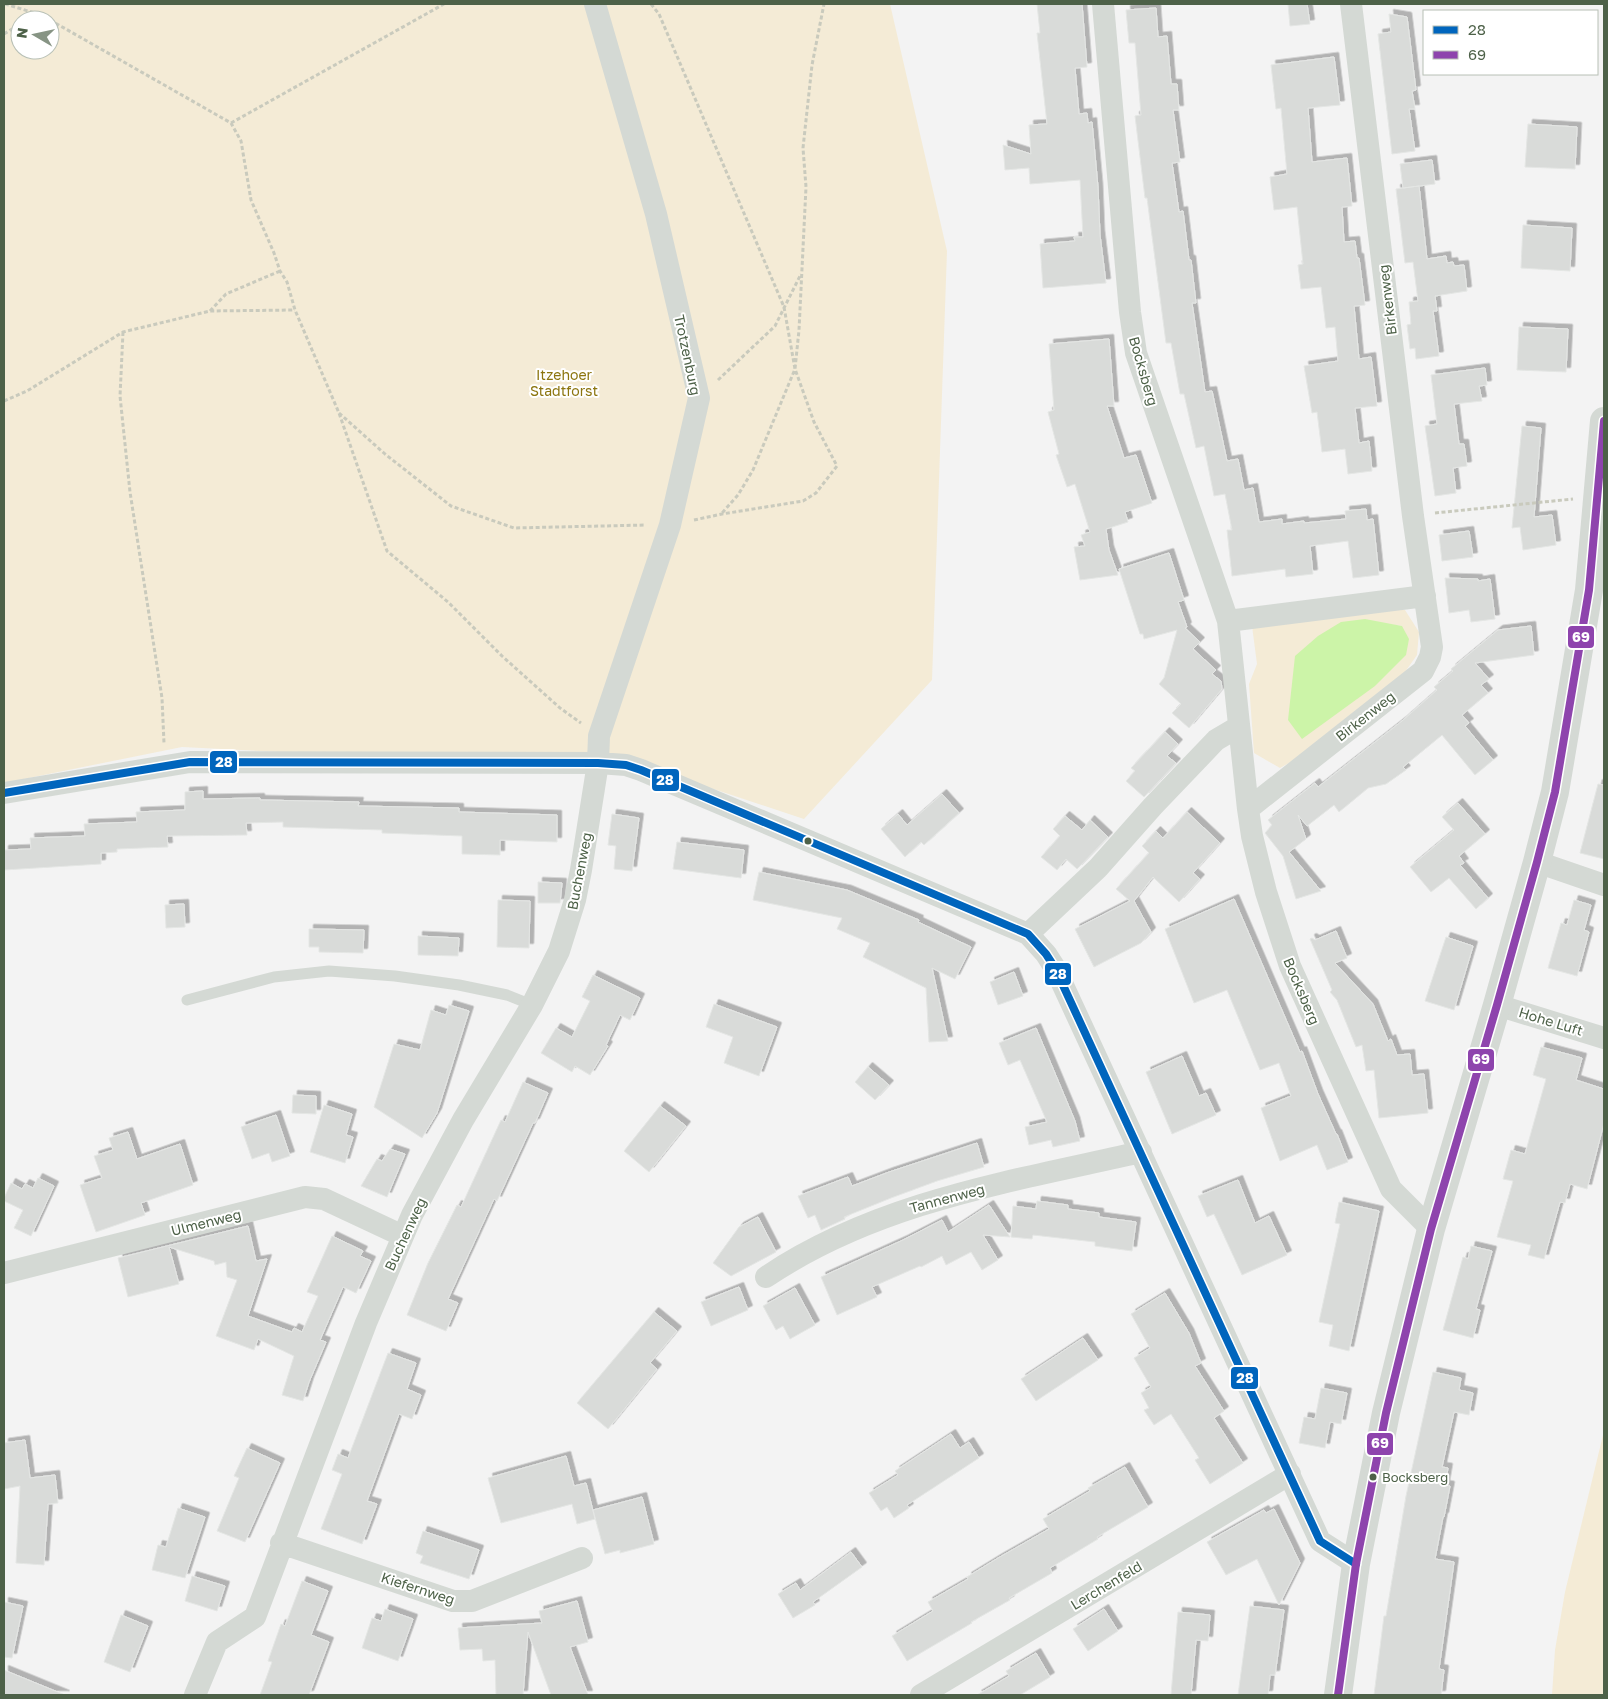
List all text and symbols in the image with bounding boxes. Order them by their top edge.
north arrow [10,10,60,60]
legend [1423,10,1598,75]
text: 28 [1468,20,1486,38]
text: N [12,26,31,39]
text: 69 [1468,45,1486,63]
street label: Birkenweg [1374,264,1400,336]
street label: Trotzenburg [671,313,705,397]
street label: Bocksberg [1126,334,1162,408]
park label: Itzehoer Stadtforst [530,366,598,399]
line badge: 69 [1567,625,1595,649]
text: 69 [1572,628,1590,645]
street label: Birkenweg [1332,688,1398,744]
line badge: 28 [209,750,238,774]
text: 28 [215,753,233,770]
line badge: 28 [651,768,680,792]
text: 28 [656,771,674,788]
street label: Buchenweg [563,831,595,911]
unlabelled marker [803,836,813,846]
street label: Bocksberg [1280,955,1324,1027]
line badge: 28 [1044,962,1072,986]
text: 28 [1049,965,1067,982]
street label: Hohe Luft [1517,1003,1585,1039]
line badge: 69 [1467,1048,1495,1072]
text: 69 [1472,1050,1490,1067]
street label: Tannenweg [908,1180,986,1216]
street label: Buchenweg [381,1195,429,1273]
street label: Ulmenweg [169,1205,243,1239]
line badge: 28 [1230,1366,1259,1390]
text: 28 [1236,1369,1254,1386]
line badge: 69 [1366,1432,1394,1456]
text: 69 [1371,1434,1389,1451]
place label: Bocksberg [1382,1469,1448,1485]
marker: Bocksberg [1368,1472,1378,1482]
street label: Lerchenfeld [1067,1557,1145,1613]
street label: Kiefernweg [379,1568,457,1608]

